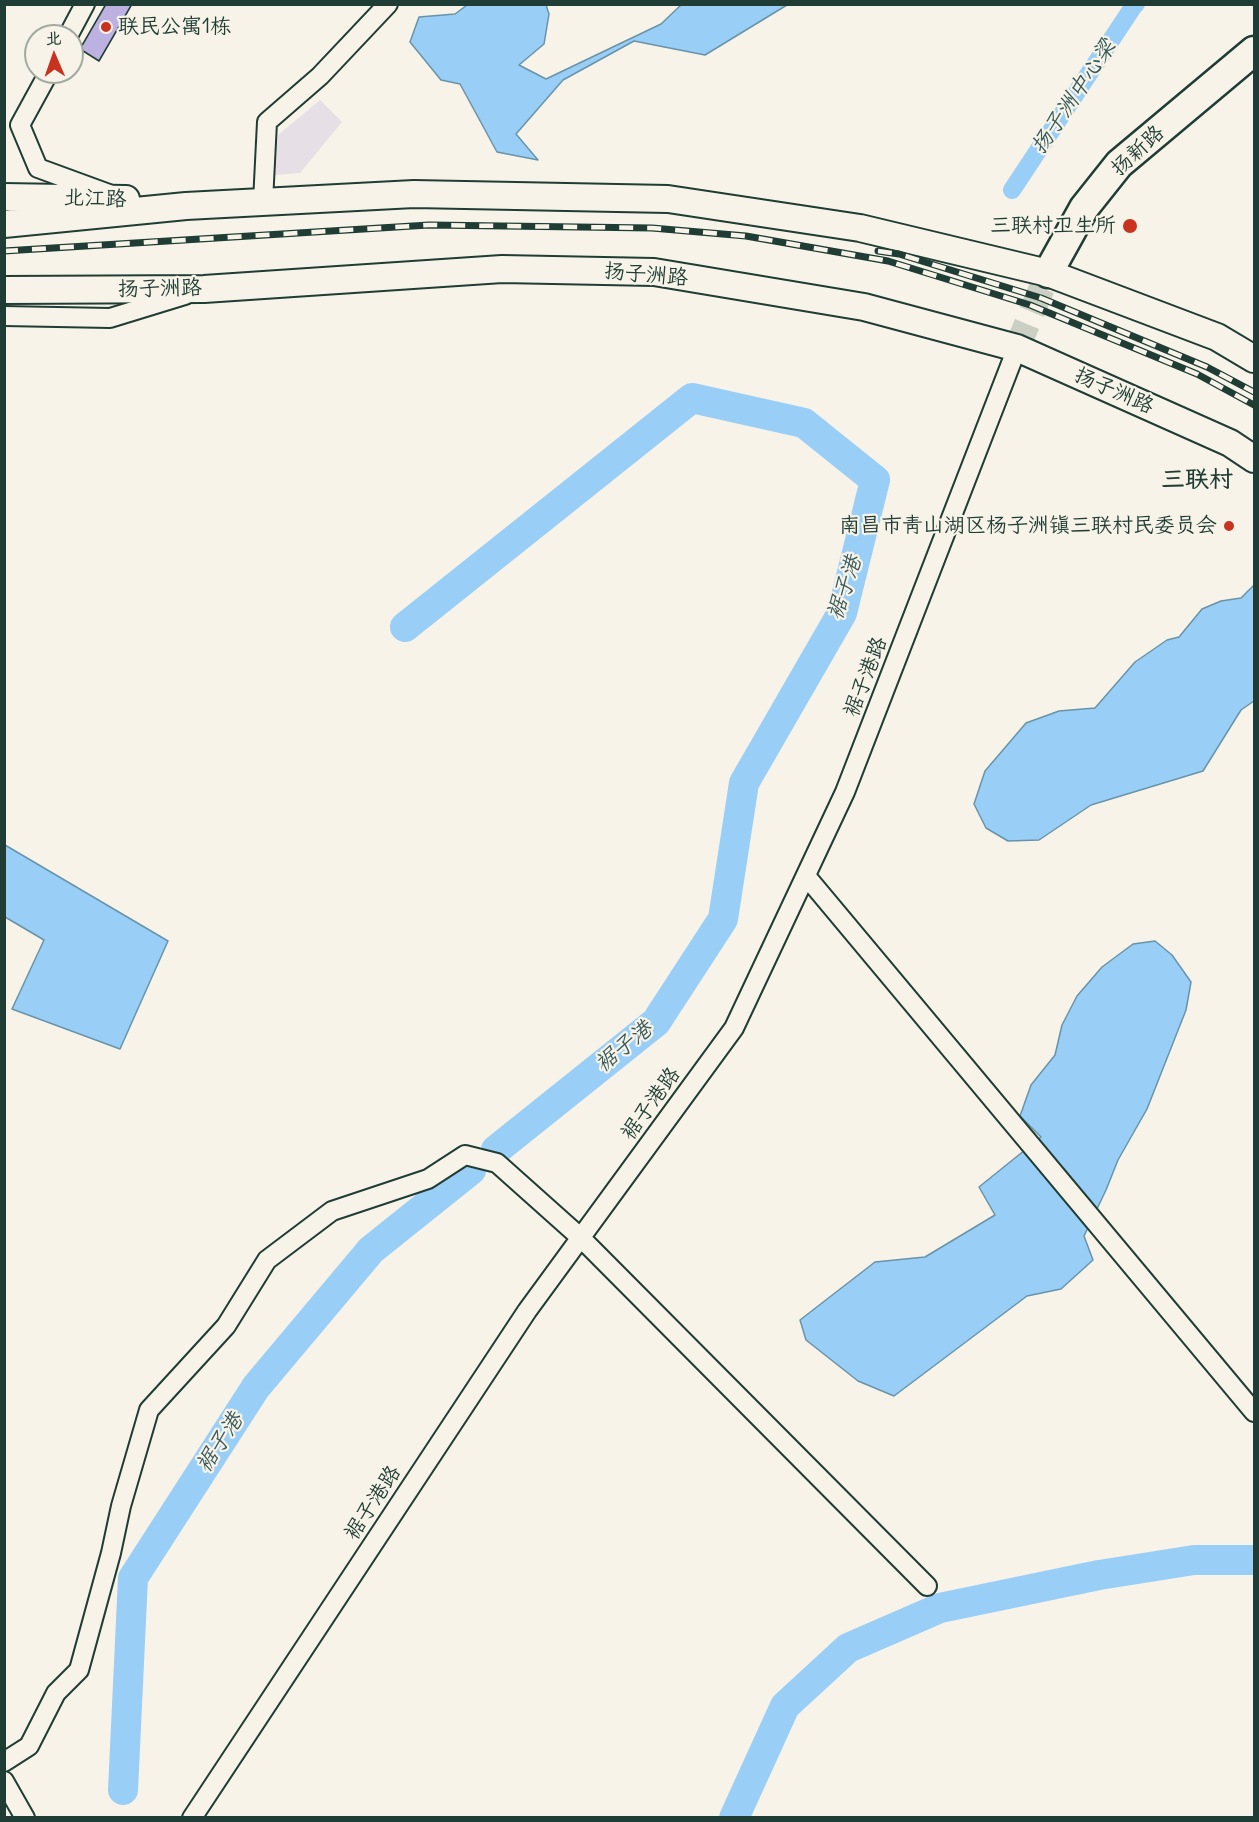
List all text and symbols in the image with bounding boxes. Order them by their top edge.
place label: 联民公寓1栋 [118,14,231,40]
marker: 联民公寓1栋 [99,20,113,34]
north arrow [24,24,84,84]
text: 北 [45,28,62,48]
water label: 扬子洲中心梁 [1026,35,1122,159]
street label: 扬新路 [1106,120,1170,182]
street label: 北江路 [63,185,127,213]
place label: 三联村卫生所 [990,213,1116,239]
marker: 三联村卫生所 [1121,217,1139,235]
street label: 扬子洲路 [603,259,689,291]
street label: 扬子洲路 [118,276,202,302]
street label: 扬子洲路 [1071,362,1157,420]
district label: 三联村 [1161,466,1233,494]
place label: 南昌市青山湖区杨子洲镇三联村民委员会 [839,513,1217,539]
marker: 南昌市青山湖区杨子洲镇三联村民委员会 [1222,519,1236,533]
water label: 裾子港 [822,553,868,623]
street label: 裾子港路 [839,633,893,721]
water label: 裾子港 [590,1016,658,1078]
street label: 裾子港路 [616,1063,686,1145]
water label: 裾子港 [191,1408,249,1478]
street label: 裾子港路 [340,1461,406,1545]

